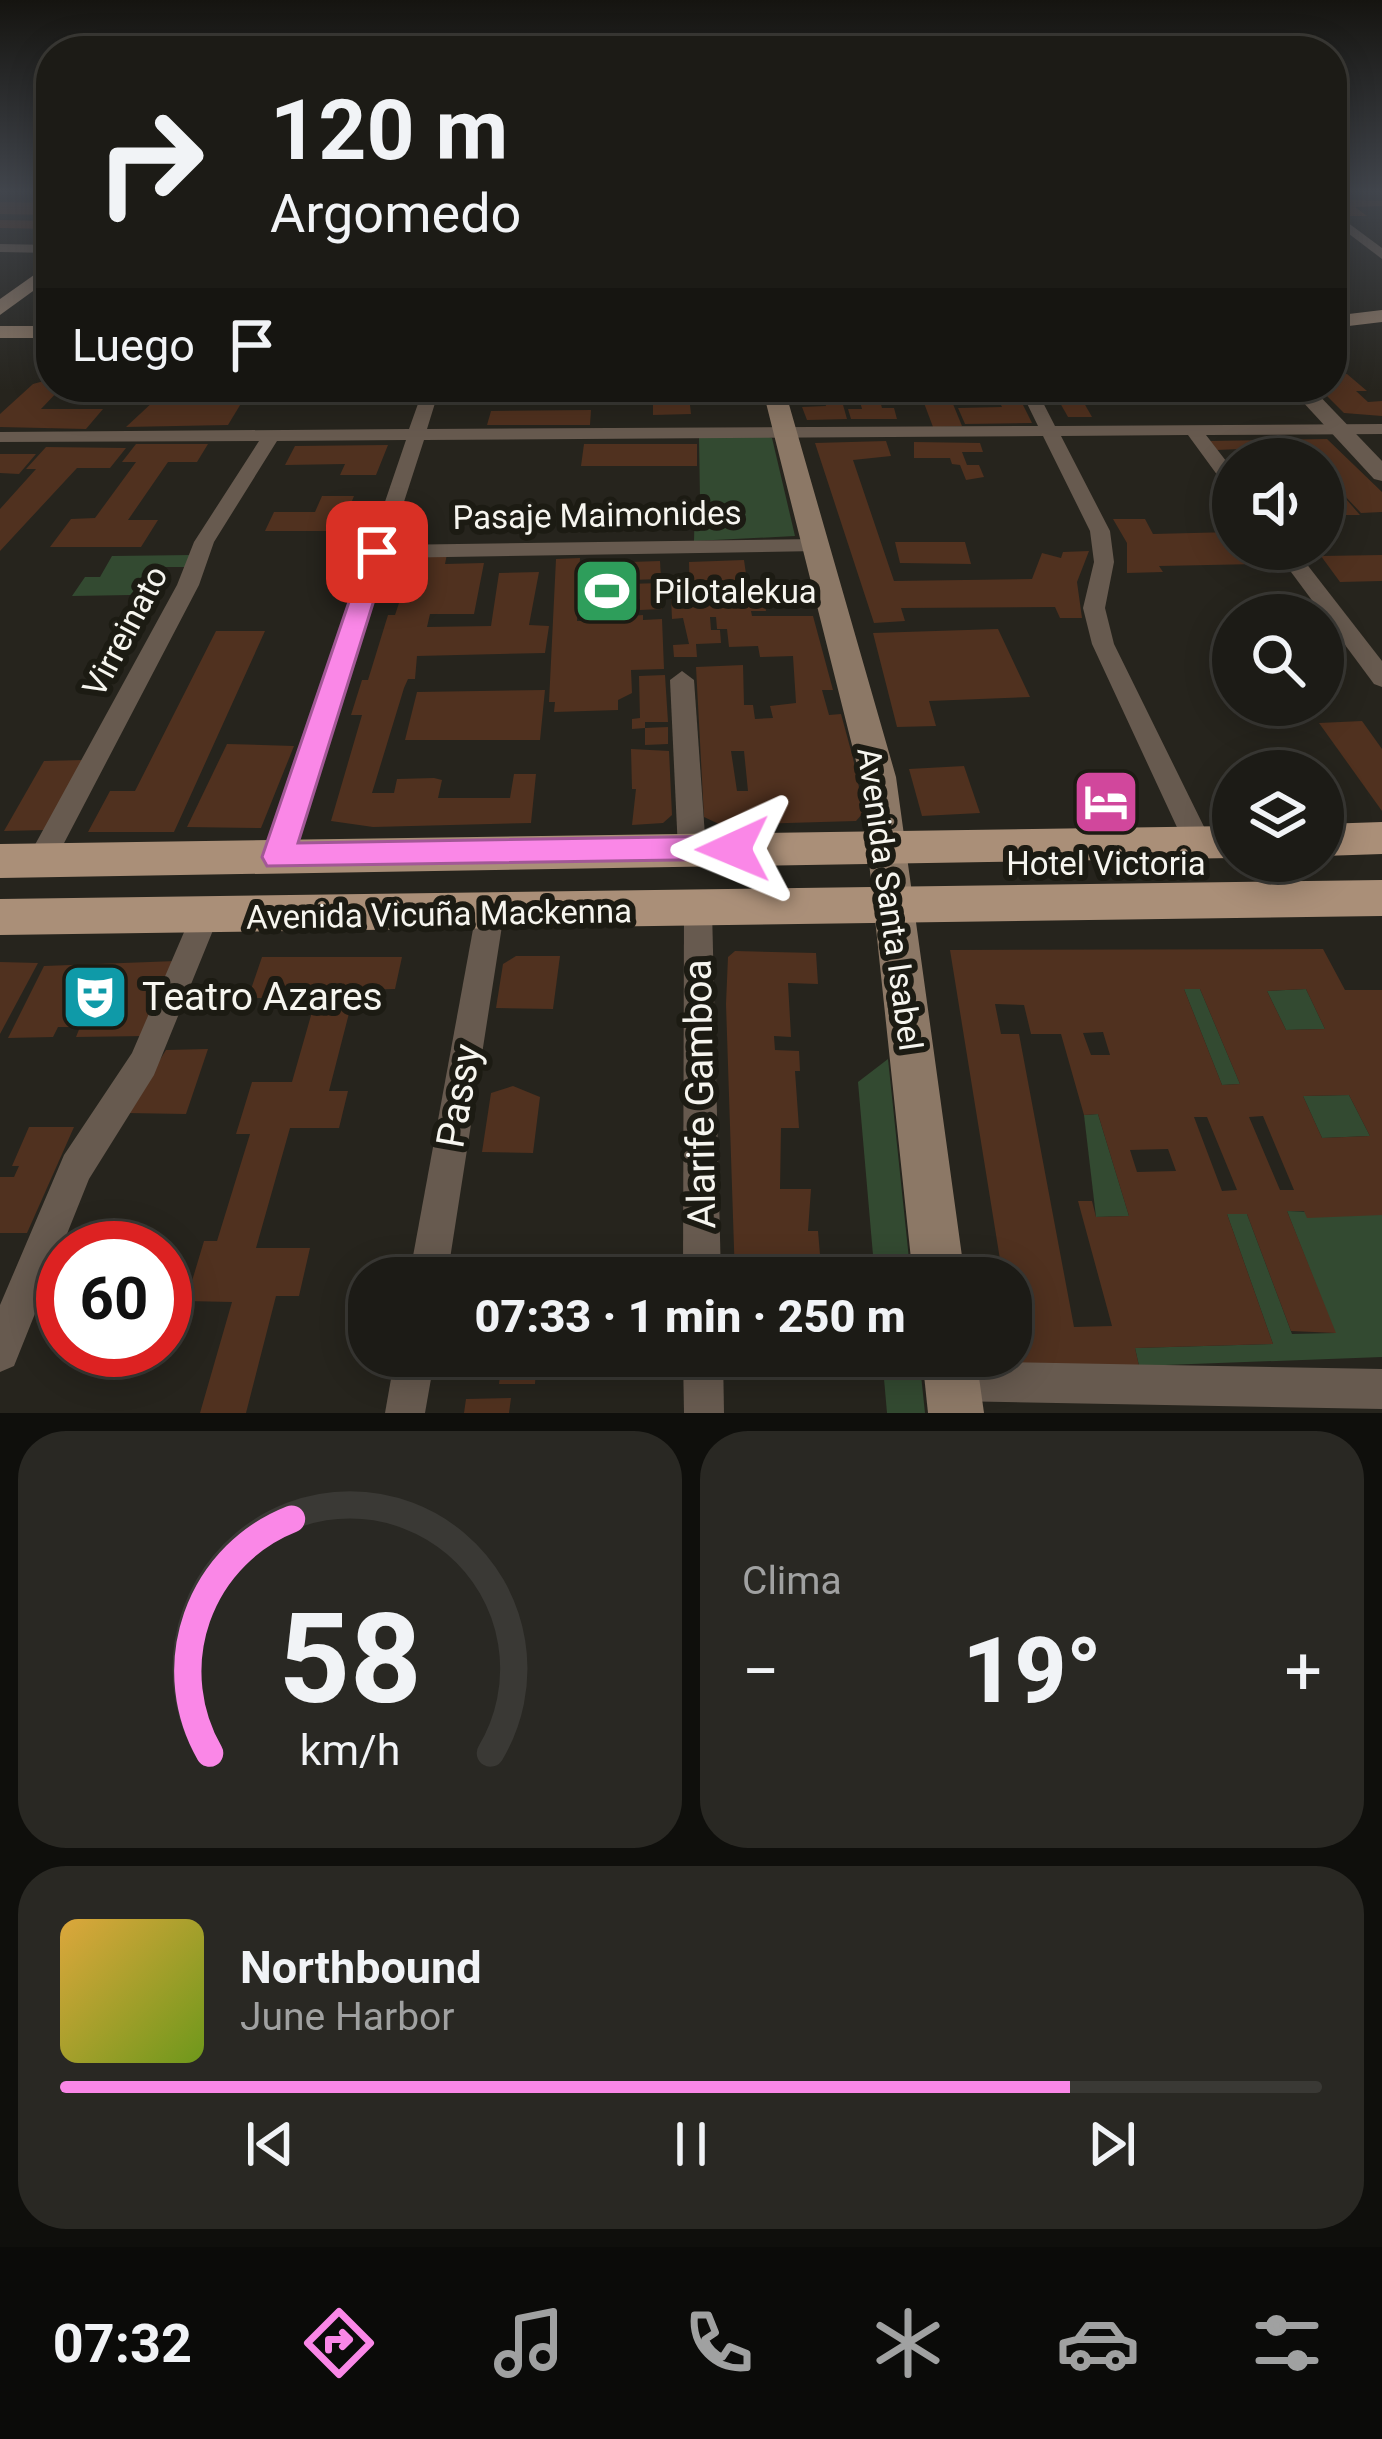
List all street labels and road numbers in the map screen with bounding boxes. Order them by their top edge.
street label: Pasaje Maimonides [452,493,742,537]
street label: Virreinato [74,559,176,703]
street label: Avenida Santa Isabel [849,745,931,1053]
street label: Avenida Vicuña Mackenna [246,891,632,937]
street label: Alarife Gamboa [675,959,725,1229]
street label: Passy [427,1041,491,1151]

